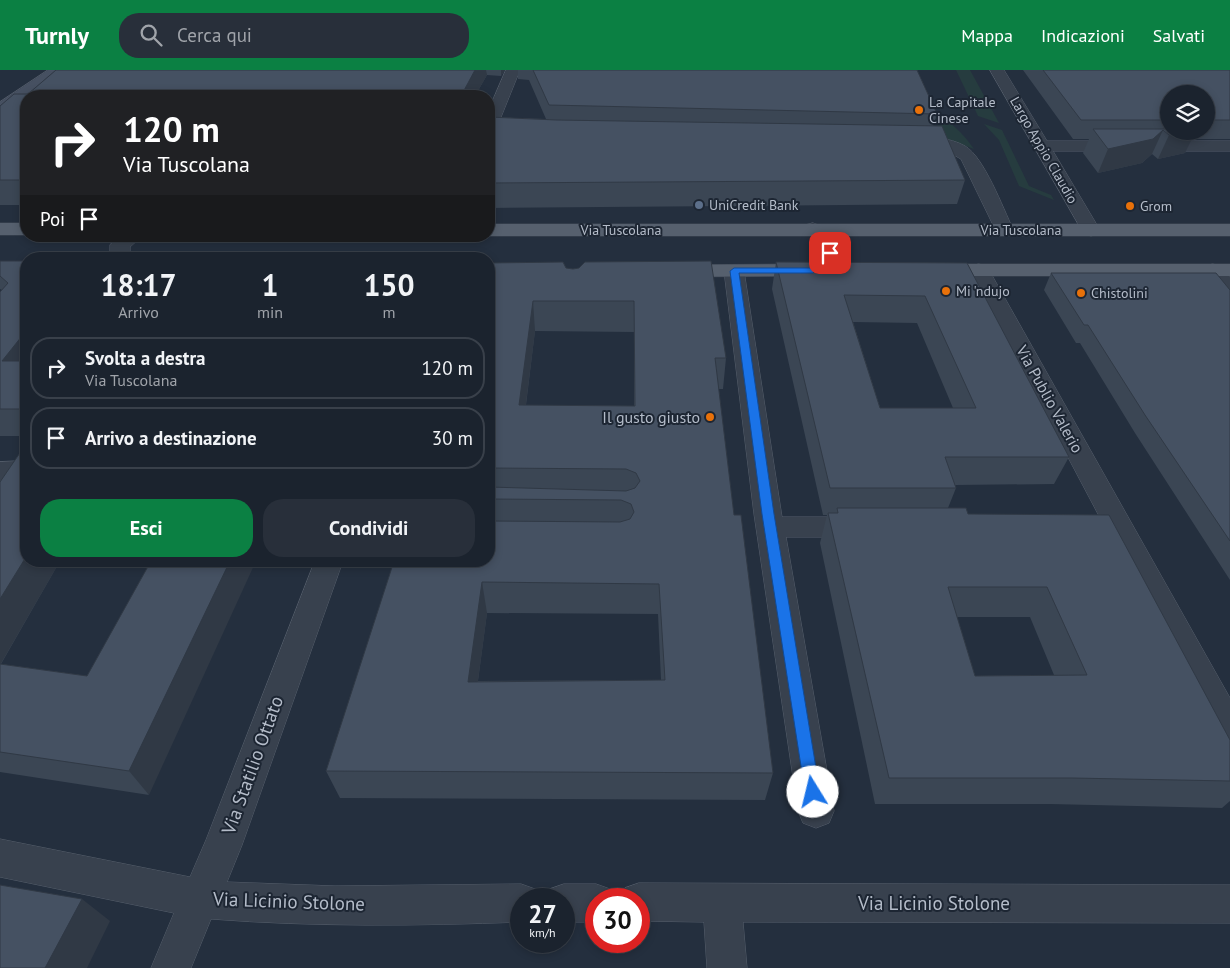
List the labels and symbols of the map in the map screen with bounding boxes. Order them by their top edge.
place label: La Capitale Cinese [929,93,996,127]
street label: Largo Appio Claudio [1006,93,1082,207]
marker: La Capitale Cinese [913,104,925,116]
place label: UniCredit Bank [709,196,799,214]
place label: Grom [1140,197,1172,215]
marker: UniCredit Bank [693,199,705,211]
marker: Grom [1124,200,1136,212]
street label: Via Tuscolana [580,221,661,239]
street label: Via Tuscolana [980,221,1061,239]
pin [809,232,851,274]
place label: Mi 'ndujo [956,282,1010,300]
place label: Chistolini [1091,284,1148,302]
marker: Mi 'ndujo [940,285,952,297]
marker: Chistolini [1075,287,1087,299]
street label: Via Publio Valerio [1012,341,1088,456]
place label: Il gusto giusto [602,407,700,427]
marker: Il gusto giusto [704,411,716,423]
street label: Via Statilio Ottato [216,693,288,838]
position arrow [786,765,838,817]
street label: Via Licinio Stolone [212,886,365,916]
speed limit sign: 30 [585,888,650,953]
street label: Via Licinio Stolone [857,891,1010,915]

